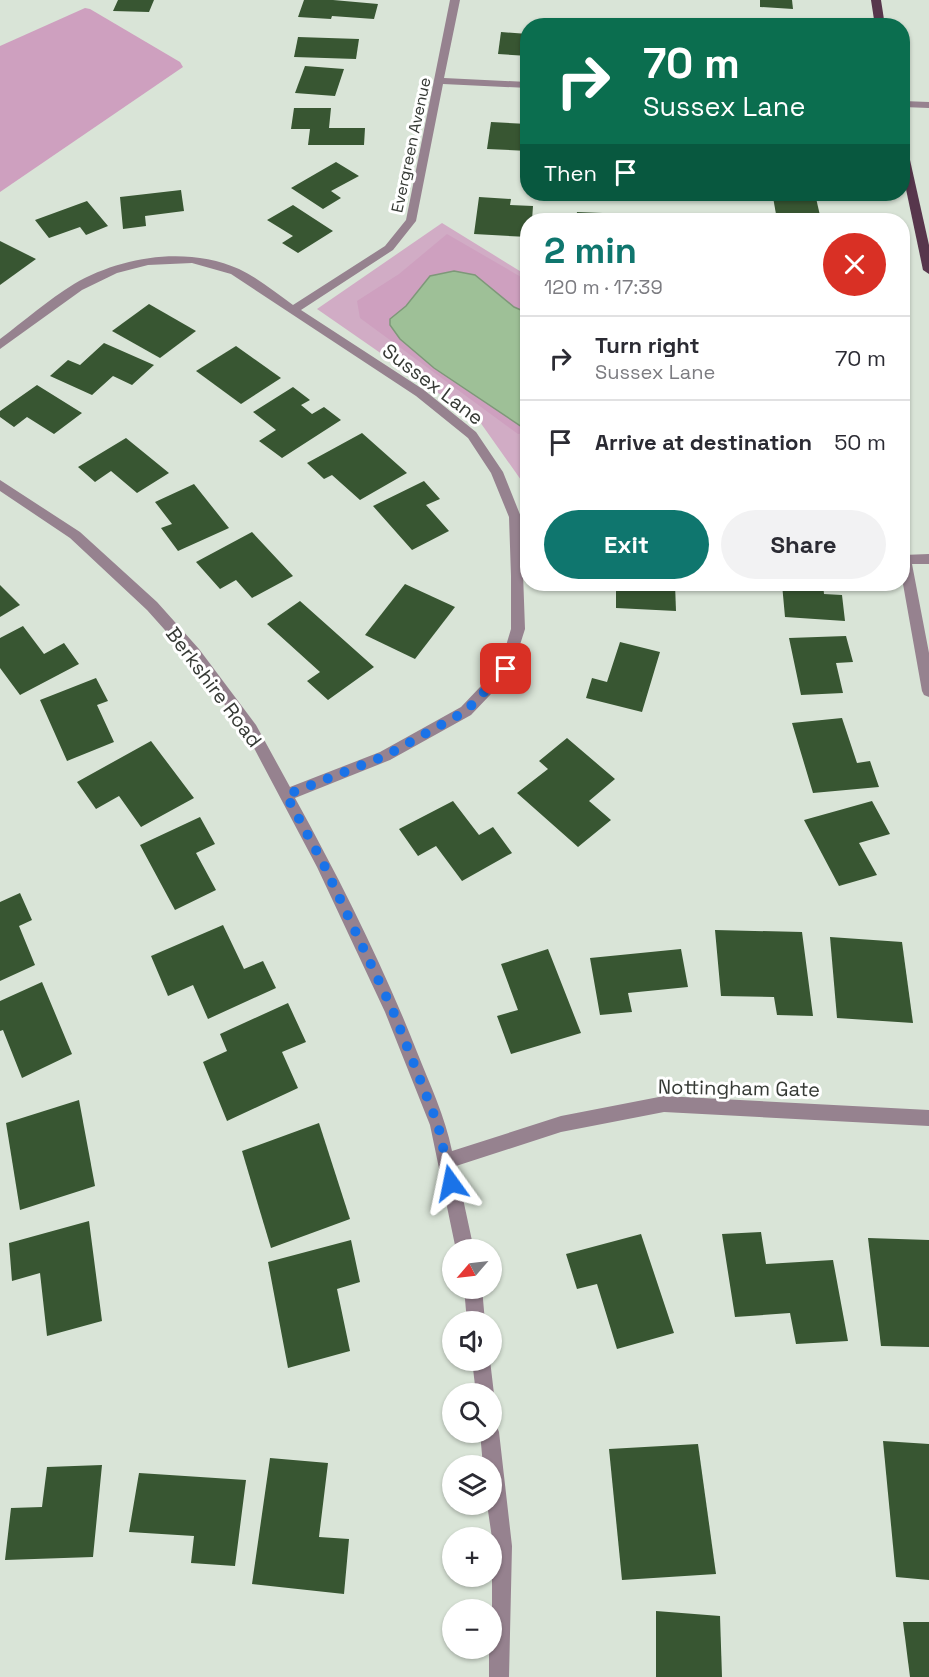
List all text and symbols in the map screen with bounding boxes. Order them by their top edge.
text: 70 m [643,37,740,90]
icon: right [544,42,622,120]
street label: Evergreen Avenue [386,75,436,215]
text: Sussex Lane [643,89,805,124]
icon: arrive [609,156,642,189]
text: Then [544,159,597,187]
text: 2 min [544,228,637,274]
button: close [823,233,886,296]
text: 120 m · 17:39 [544,274,663,300]
text: Turn right [595,331,700,359]
street label: Sussex Lane [377,337,489,431]
icon: right [544,342,577,375]
text: 70 m [835,344,886,372]
text: Sussex Lane [595,359,715,385]
icon: arrive [544,426,577,459]
text: Arrive at destination [595,428,812,456]
text: 50 m [834,428,886,456]
button: Exit [544,510,709,579]
button: Share [721,510,886,579]
street label: Berkshire Road [160,622,268,752]
pin [480,643,531,694]
icon: arrive [489,652,522,685]
street label: Nottingham Gate [658,1074,820,1102]
position arrow [419,1151,483,1215]
north arrow [442,1239,502,1299]
map controls [442,1239,502,1659]
button: sound [442,1311,502,1371]
button: search [442,1383,502,1443]
button: layers [442,1455,502,1515]
button: + [442,1527,502,1587]
button: − [442,1599,502,1659]

